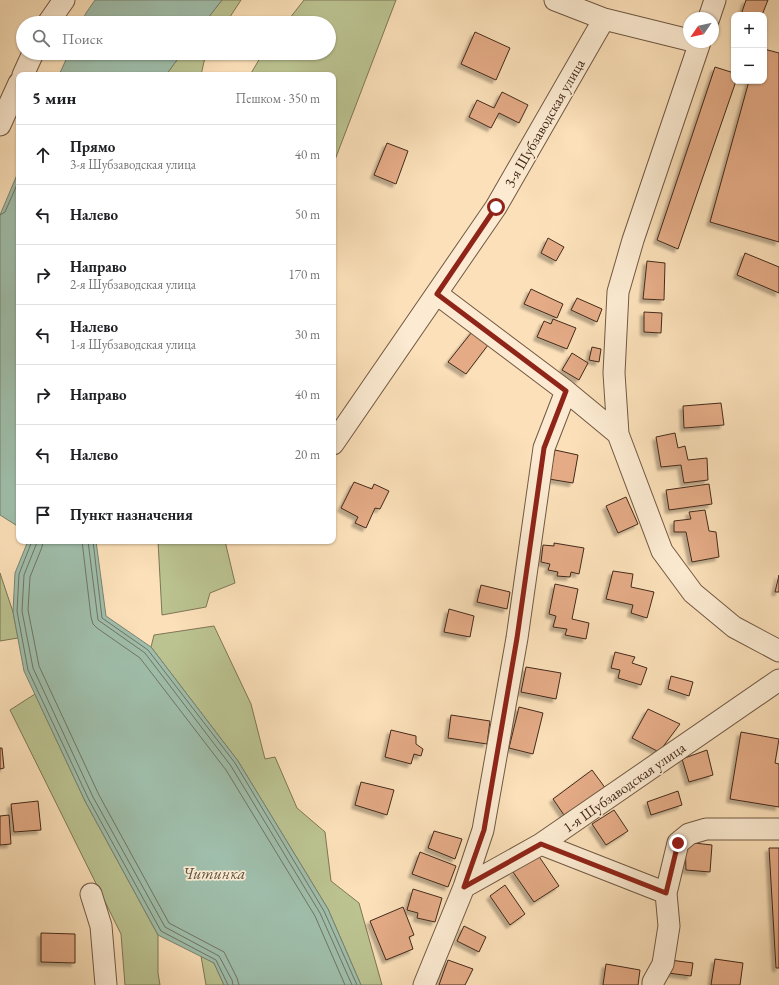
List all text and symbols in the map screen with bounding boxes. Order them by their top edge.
north arrow [683,12,719,48]
map controls [731,12,767,84]
button: + [731,12,767,48]
search box [16,16,336,60]
icon: search [30,27,52,49]
text: Поиск [62,29,103,48]
button: − [731,48,767,84]
street label: 3-я Шубзаводская улица [499,55,589,191]
text: 5 мин [32,87,76,109]
text: Пешком · 350 m [236,90,320,107]
text: Прямо [70,137,115,156]
icon: ahead [32,144,54,166]
text: 40 m [295,146,320,163]
text: 3-я Шубзаводская улица [70,156,196,173]
route start [487,198,505,216]
icon: left [32,204,54,226]
text: Налево [70,205,118,224]
text: 50 m [295,206,320,223]
text: Направо [70,257,127,276]
icon: right [32,264,54,286]
text: 170 m [289,266,320,283]
text: 2-я Шубзаводская улица [70,276,196,293]
text: Налево [70,317,118,336]
icon: left [32,324,54,346]
text: 30 m [295,326,320,343]
text: 1-я Шубзаводская улица [70,336,196,353]
icon: right [32,384,54,406]
text: Направо [70,385,127,404]
text: 40 m [295,386,320,403]
icon: left [32,444,54,466]
text: Налево [70,445,118,464]
text: 20 m [295,446,320,463]
icon: arrive [32,504,54,526]
text: Пункт назначения [70,505,193,524]
street label: 1-я Шубзаводская улица [559,737,689,837]
route end [669,834,687,852]
water label: Читинка [183,863,245,884]

